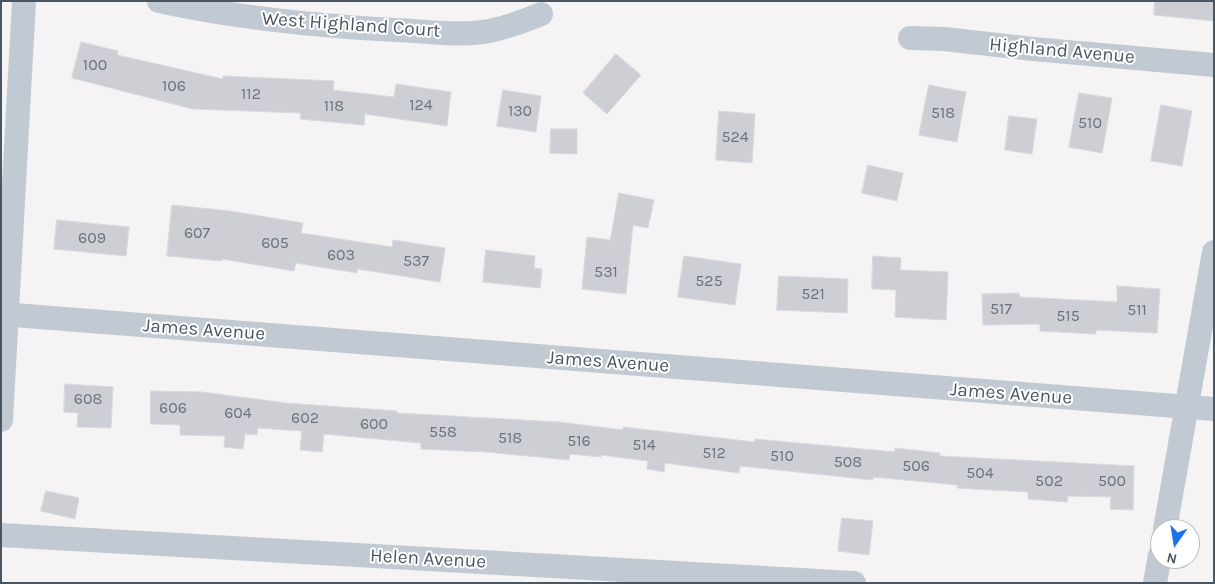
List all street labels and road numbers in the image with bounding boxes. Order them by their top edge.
street label: West Highland Court [261,7,441,43]
street label: Highland Avenue [988,33,1136,69]
street label: James Avenue [142,314,266,346]
street label: James Avenue [546,346,670,378]
street label: James Avenue [949,378,1073,410]
street label: Helen Avenue [369,545,487,573]

